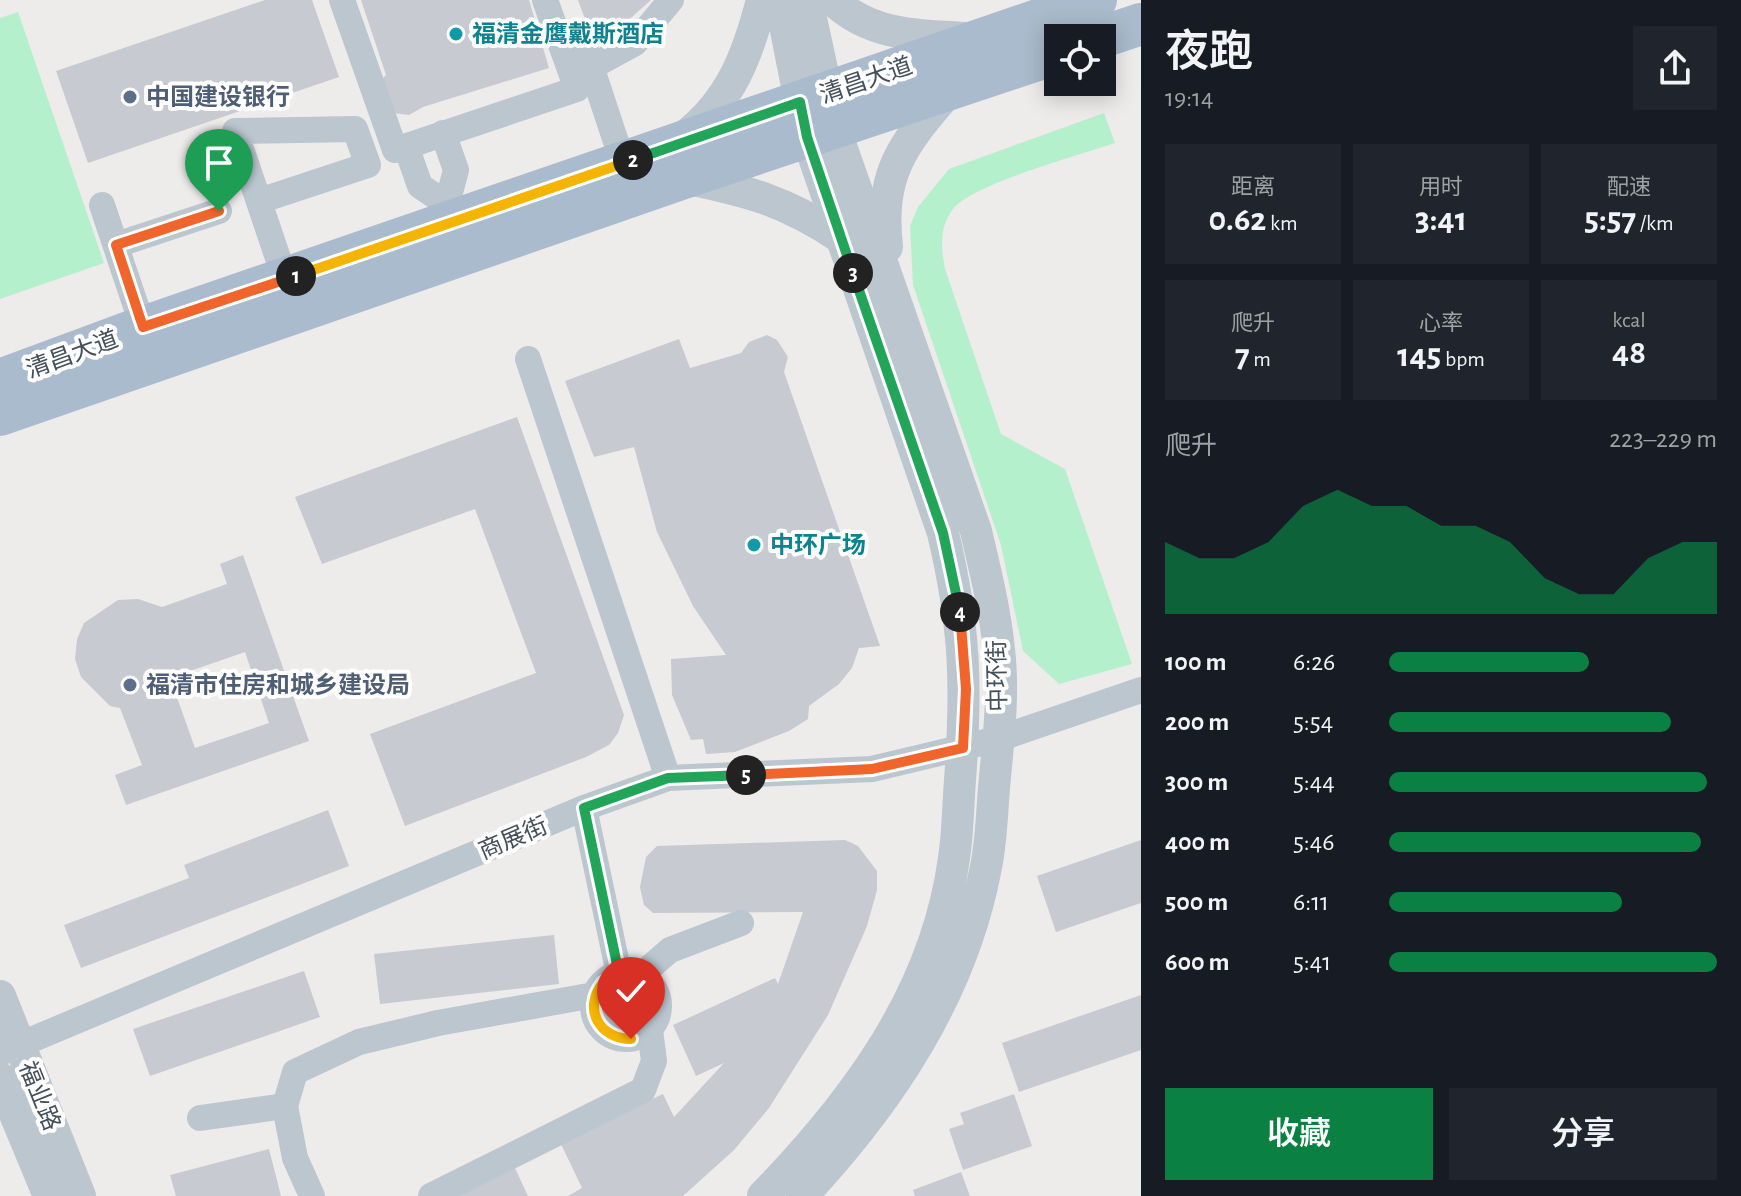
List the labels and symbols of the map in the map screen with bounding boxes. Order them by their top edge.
place label: 福清金鹰戴斯酒店 [472,21,664,47]
marker: 福清金鹰戴斯酒店 [447,25,465,43]
street label: 清昌大道 [816,52,916,108]
place label: 中国建设银行 [146,84,290,110]
marker: 中国建设银行 [121,88,139,106]
pin [185,129,253,211]
pin: 2 [613,140,653,180]
pin: 3 [833,253,873,293]
pin: 1 [276,256,316,296]
street label: 清昌大道 [22,325,122,383]
place label: 中环广场 [770,532,866,558]
marker: 中环广场 [745,536,763,554]
pin: 4 [940,592,980,632]
street label: 中环街 [983,640,1011,712]
place label: 福清市住房和城乡建设局 [146,672,410,698]
marker: 福清市住房和城乡建设局 [121,676,139,694]
pin: 5 [726,755,766,795]
street label: 商展街 [475,812,551,864]
pin [597,957,665,1039]
street label: 福业路 [14,1058,66,1134]

